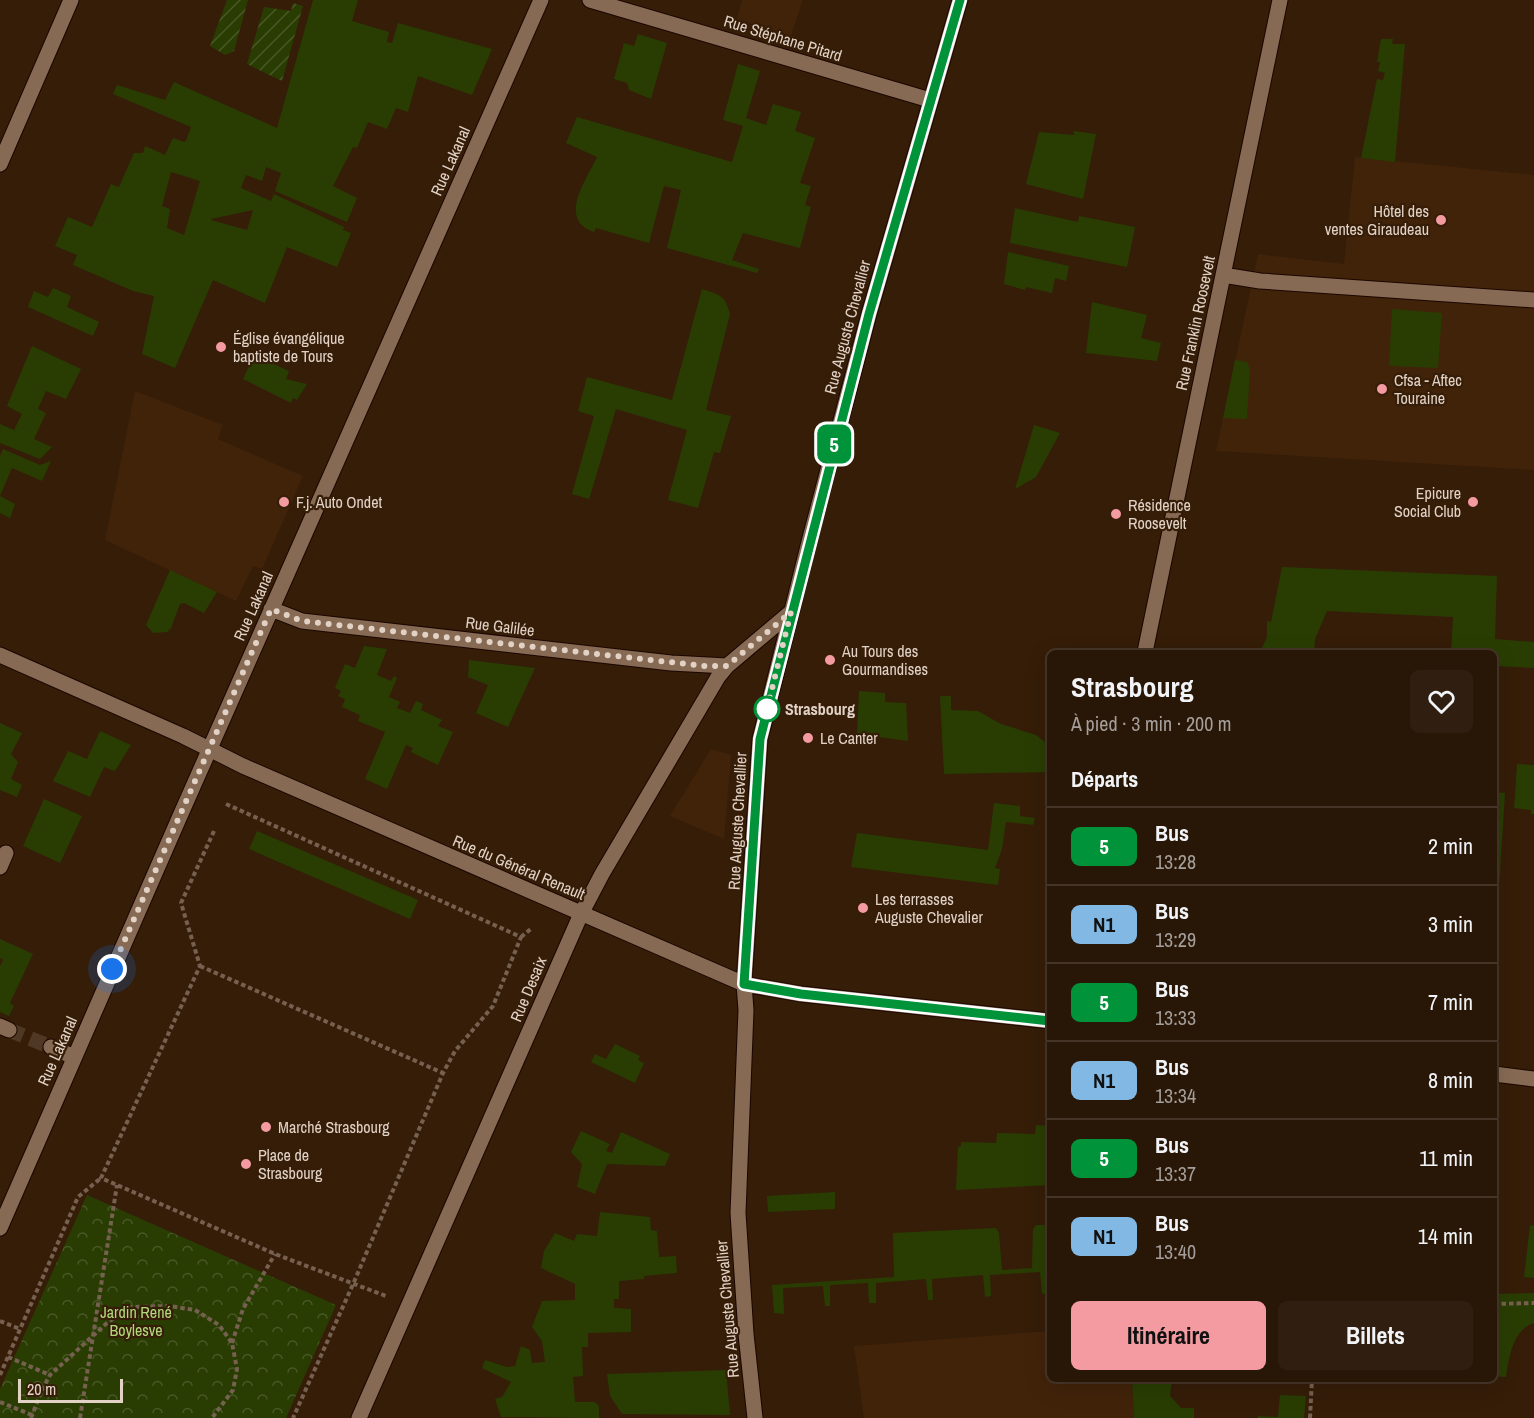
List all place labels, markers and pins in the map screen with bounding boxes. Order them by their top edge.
place label: Hôtel des ventes Giraudeau [1325,200,1429,240]
marker: Hôtel des ventes Giraudeau [1434,213,1448,227]
place label: Église évangélique baptiste de Tours [233,327,345,367]
marker: Église évangélique baptiste de Tours [214,340,228,354]
place label: Cfsa - Aftec Touraine [1394,369,1462,409]
marker: Cfsa - Aftec Touraine [1375,382,1389,396]
place label: Epicure Social Club [1394,482,1461,522]
place label: F.j. Auto Ondet [296,491,382,513]
place label: Résidence Roosevelt [1128,494,1191,534]
marker: F.j. Auto Ondet [277,495,291,509]
marker: Epicure Social Club [1466,495,1480,509]
marker: Résidence Roosevelt [1109,507,1123,521]
place label: Au Tours des Gourmandises [841,640,928,680]
marker: Au Tours des Gourmandises [823,653,837,667]
marker: Strasbourg [754,696,780,722]
place label: Strasbourg [785,698,855,720]
place label: Le Canter [820,727,878,749]
marker: Le Canter [801,731,815,745]
place label: Les terrasses Auguste Chevalier [874,888,984,928]
marker: Les terrasses Auguste Chevalier [856,901,870,915]
place label: Marché Strasbourg [278,1116,390,1138]
marker: Marché Strasbourg [259,1120,273,1134]
place label: Place de Strasbourg [258,1144,323,1184]
marker: Place de Strasbourg [239,1157,253,1171]

